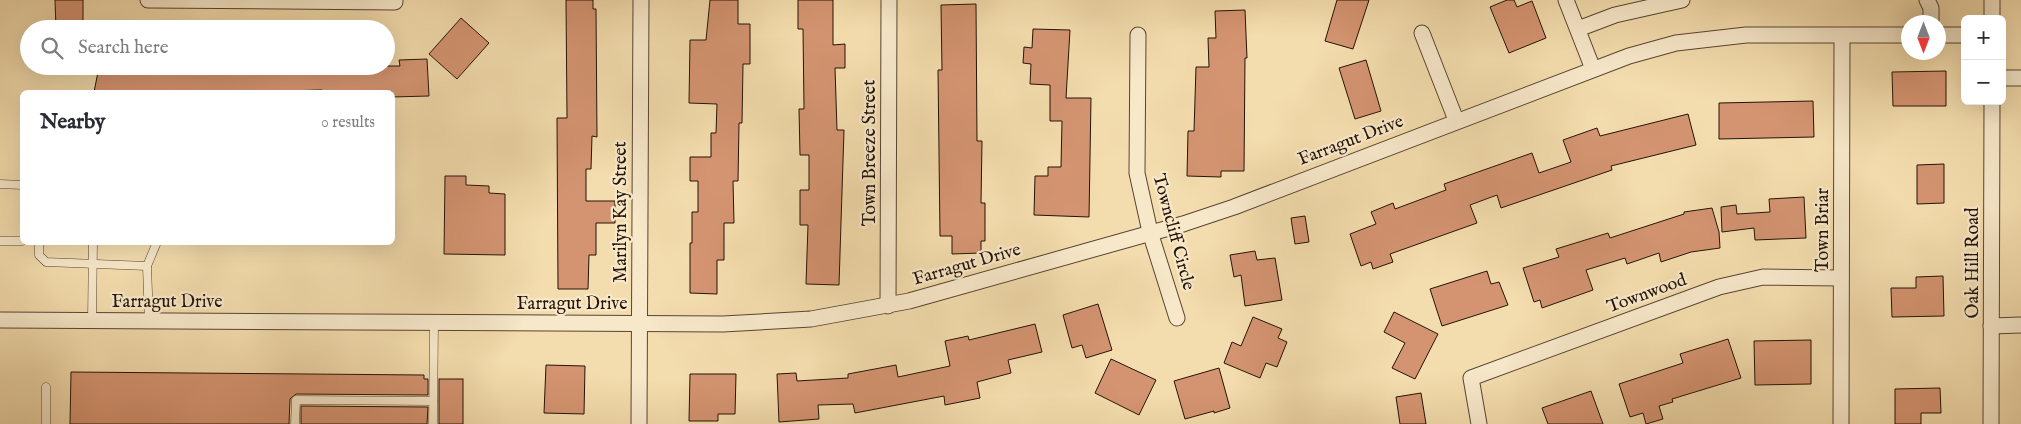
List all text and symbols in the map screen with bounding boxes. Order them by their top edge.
north arrow [1901,15,1946,60]
map controls [1961,15,2006,105]
button: + [1961,15,2006,60]
search box [20,20,395,75]
icon: search [38,34,66,62]
text: Search here [78,36,169,60]
button: − [1961,60,2006,105]
street label: Town Breeze Street [859,80,882,226]
text: Nearby [40,109,105,136]
street label: Farragut Drive [1295,110,1407,172]
text: 0 results [321,113,375,133]
street label: Marilyn Kay Street [610,141,633,283]
street label: Towncliff Circle [1146,171,1200,293]
street label: Town Briar [1812,188,1835,272]
street label: Oak Hill Road [1962,207,1985,319]
street label: Farragut Drive [910,239,1024,291]
street label: Townwood [1604,269,1690,319]
street label: Farragut Drive [111,291,223,314]
street label: Farragut Drive [516,293,628,316]

